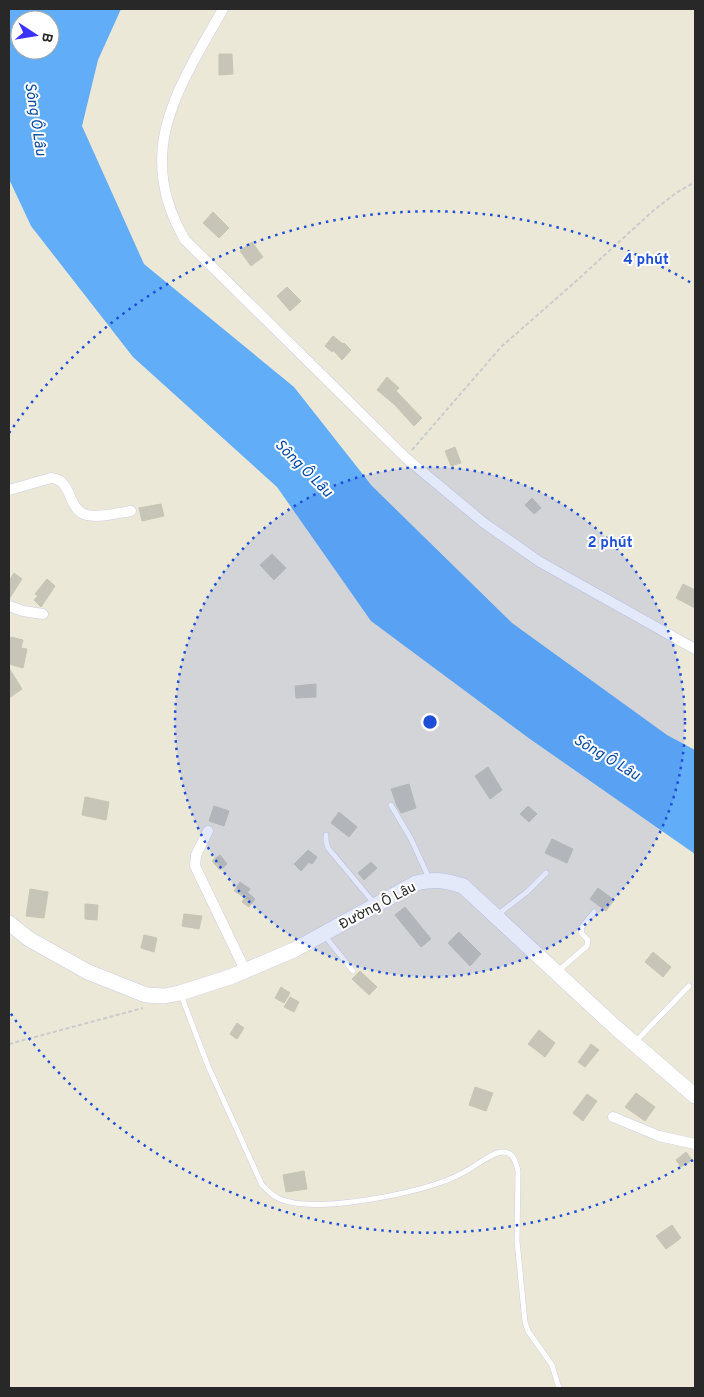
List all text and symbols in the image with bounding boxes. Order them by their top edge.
north arrow [10,10,60,60]
text: B [37,31,56,44]
water label: Sông Ô Lâu [19,81,52,158]
text: 4 phút [623,251,669,270]
water label: Sông Ô Lâu [270,435,338,503]
text: 2 phút [587,534,633,553]
centre of rings [421,713,439,731]
water label: Sông Ô Lâu [570,729,645,786]
street label: Đường Ô Lâu [336,878,419,934]

